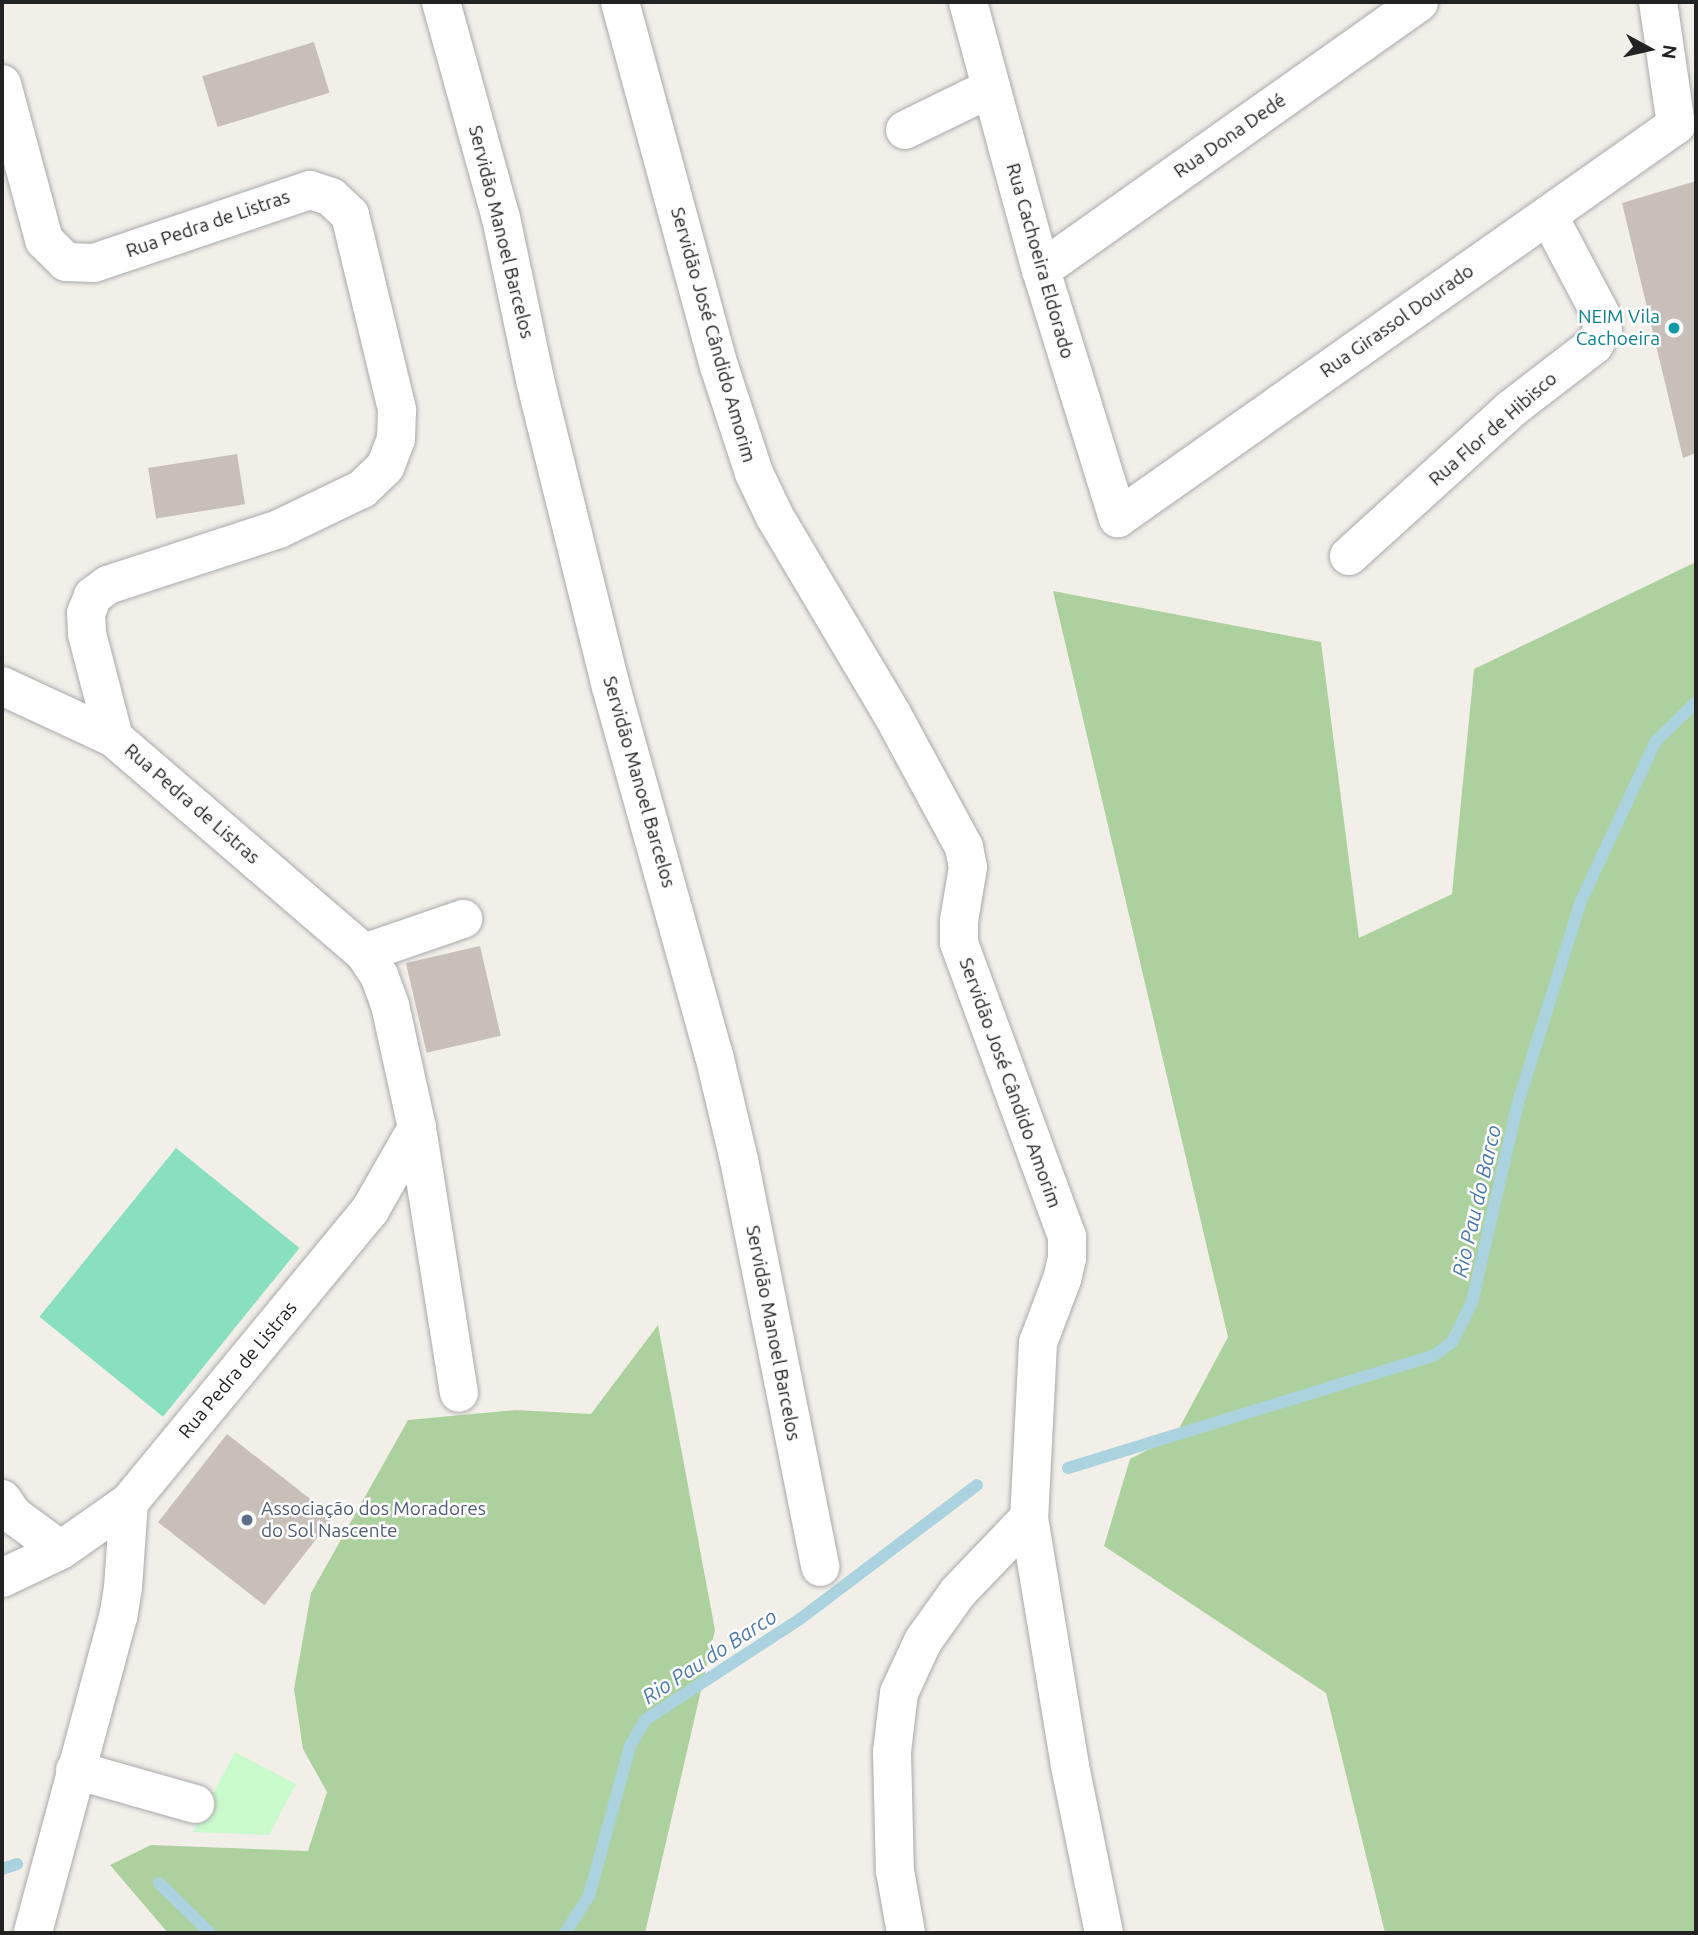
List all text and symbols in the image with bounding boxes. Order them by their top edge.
north arrow [1614,14,1684,84]
text: N [1658,43,1682,60]
street label: Rua Dona Dedé [1169,89,1291,183]
street label: Servidão Manoel Barcelos [463,123,539,341]
street label: Rua Cachoeira Eldorado [1001,161,1079,361]
street label: Rua Pedra de Listras [123,185,293,263]
street label: Servidão José Cândido Amorim [666,205,760,465]
street label: Rua Girassol Dourado [1316,259,1478,383]
place label: NEIM Vila Cachoeira [1576,306,1660,350]
marker: NEIM Vila Cachoeira [1666,320,1682,336]
street label: Rua Flor de Hibisco [1424,367,1562,491]
street label: Servidão Manoel Barcelos [598,674,680,890]
street label: Rua Pedra de Listras [120,739,264,869]
street label: Servidão José Cândido Amorim [954,955,1066,1211]
water label: Rio Pau do Barco [1446,1123,1506,1279]
street label: Servidão Manoel Barcelos [741,1223,805,1443]
street label: Rua Pedra de Listras [174,1297,302,1443]
place label: Associação dos Moradores do Sol Nascente [261,1498,486,1542]
marker: Associação dos Moradores do Sol Nascente [239,1512,255,1528]
water label: Rio Pau do Barco [637,1603,781,1709]

